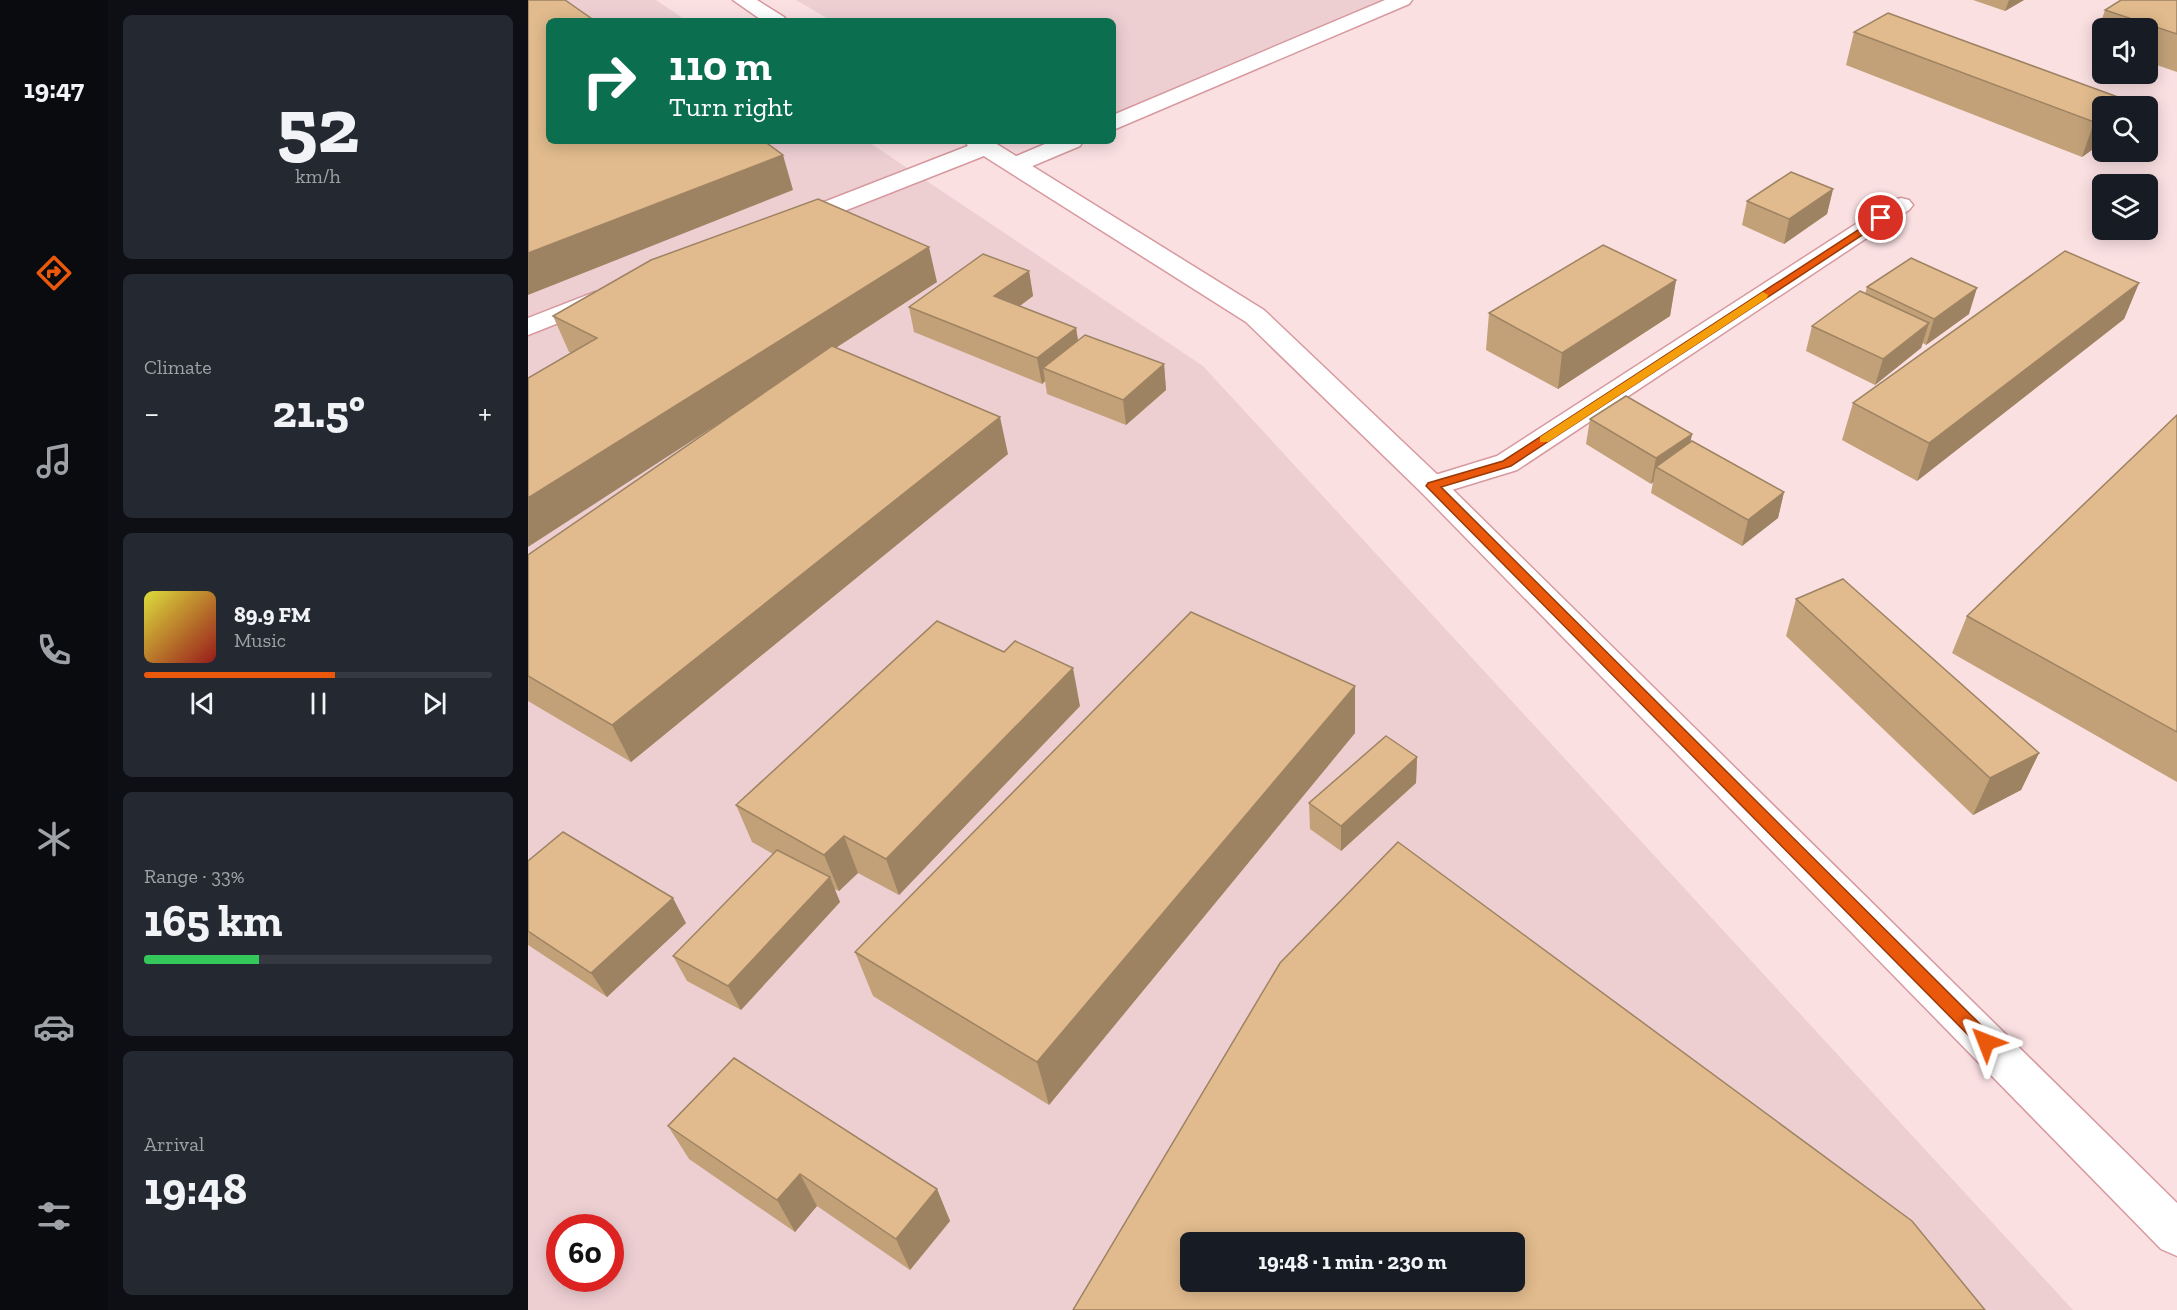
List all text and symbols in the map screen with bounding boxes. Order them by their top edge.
map controls [2092,18,2158,240]
button: sound [2092,18,2158,84]
text: 110 m [669,40,772,91]
icon: right [570,42,648,120]
text: 19:47 [24,73,84,105]
text: 52 [277,78,359,172]
text: Turn right [669,91,793,123]
button: search [2092,96,2158,162]
text: km/h [295,164,341,188]
button: layers [2092,174,2158,240]
pin [1855,192,1906,243]
icon: arrive [1864,201,1897,234]
icon: directions [33,252,75,294]
text: Climate [144,355,212,379]
text: 21.5° [273,385,365,439]
text: − [144,393,159,432]
text: + [478,393,492,432]
icon: music [33,440,75,482]
text: 89.9 FM [234,601,311,628]
text: Music [234,628,286,652]
icon: phone [33,629,75,671]
icon: previous [186,687,219,720]
icon: pause [302,687,335,720]
icon: next [418,687,451,720]
icon: climate [33,818,75,860]
text: Range · 33% [144,864,245,888]
text: 165 km [144,894,283,948]
icon: car [33,1006,75,1048]
position arrow [1954,1010,2018,1074]
text: Arrival [144,1132,204,1156]
text: 19:48 [144,1162,247,1216]
icon: filters [33,1195,75,1237]
speed limit sign: 60 [546,1214,624,1292]
text: 19:48 · 1 min · 230 m [1258,1248,1447,1275]

